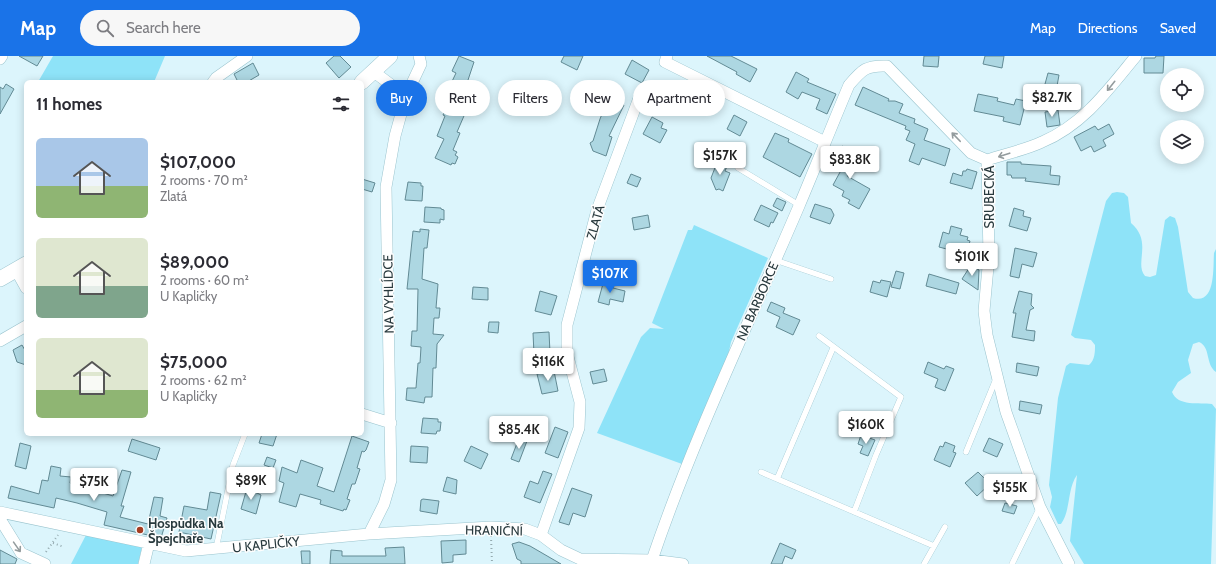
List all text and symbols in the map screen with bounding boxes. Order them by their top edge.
search box [80,10,360,46]
text: Map [20,17,56,40]
icon: search [94,17,116,39]
text: Search here [126,19,201,37]
text: Map [1030,19,1056,37]
text: Directions [1078,19,1138,37]
text: Saved [1160,19,1196,37]
map controls [1160,68,1204,164]
button: locate [1160,68,1204,112]
chip: Buy [376,80,427,116]
chip: Rent [435,80,490,116]
chip: Filters [498,80,562,116]
chip: New [570,80,625,116]
chip: Apartment [633,80,725,116]
one-way arrow [1107,81,1116,92]
pin: $82.7K [1019,84,1085,118]
text: $82.7K [1032,89,1072,105]
icon: filters [330,93,352,115]
text: 11 homes [36,94,102,114]
button: layers [1160,120,1204,164]
one-way arrow [951,132,961,142]
pin: $157K [692,142,748,176]
pin: $83.8K [817,146,883,180]
text: $157K [703,147,737,163]
text: $83.8K [829,151,871,167]
one-way arrow [999,151,1011,159]
text: $107,000 [160,152,236,172]
icon: home [68,154,116,202]
street label: SRUBECKÁ [980,165,997,229]
text: 2 rooms · 70 m² [160,172,248,188]
text: Zlatá [160,188,187,204]
street label: ZLATÁ [581,203,608,241]
pin: $101K [944,243,1000,277]
text: $101K [955,248,989,264]
text: $89,000 [160,252,229,272]
icon: home [68,254,116,302]
street label: NA VYHLÍDCE [378,254,397,334]
street label: NA BARBORCE [733,259,781,343]
pin: $107K [582,260,638,294]
text: $107K [592,265,628,281]
text: 2 rooms · 60 m² [160,272,249,288]
text: U Kapličky [160,288,217,304]
pin: $116K [520,348,576,382]
text: $75,000 [160,352,227,372]
text: $116K [532,353,564,369]
icon: home [68,354,116,402]
text: 2 rooms · 62 m² [160,372,247,388]
text: U Kapličky [160,388,217,404]
pin: $160K [838,411,894,445]
pin: $85.4K [486,416,552,450]
text: $160K [848,416,884,432]
text: $85.4K [498,421,540,437]
pin: $89K [227,467,275,501]
pin: $75K [70,468,118,502]
text: $89K [236,472,266,488]
text: $75K [79,473,109,489]
pin: $155K [982,474,1038,508]
text: $155K [993,479,1027,495]
place label: Hospůdka Na Špejchaře [148,515,224,546]
street label: HRANIČNÍ [465,520,523,539]
marker: Hospůdka Na Špejchaře [135,525,145,535]
street label: U KAPLIČKY [231,531,301,555]
one-way arrow [13,542,21,553]

